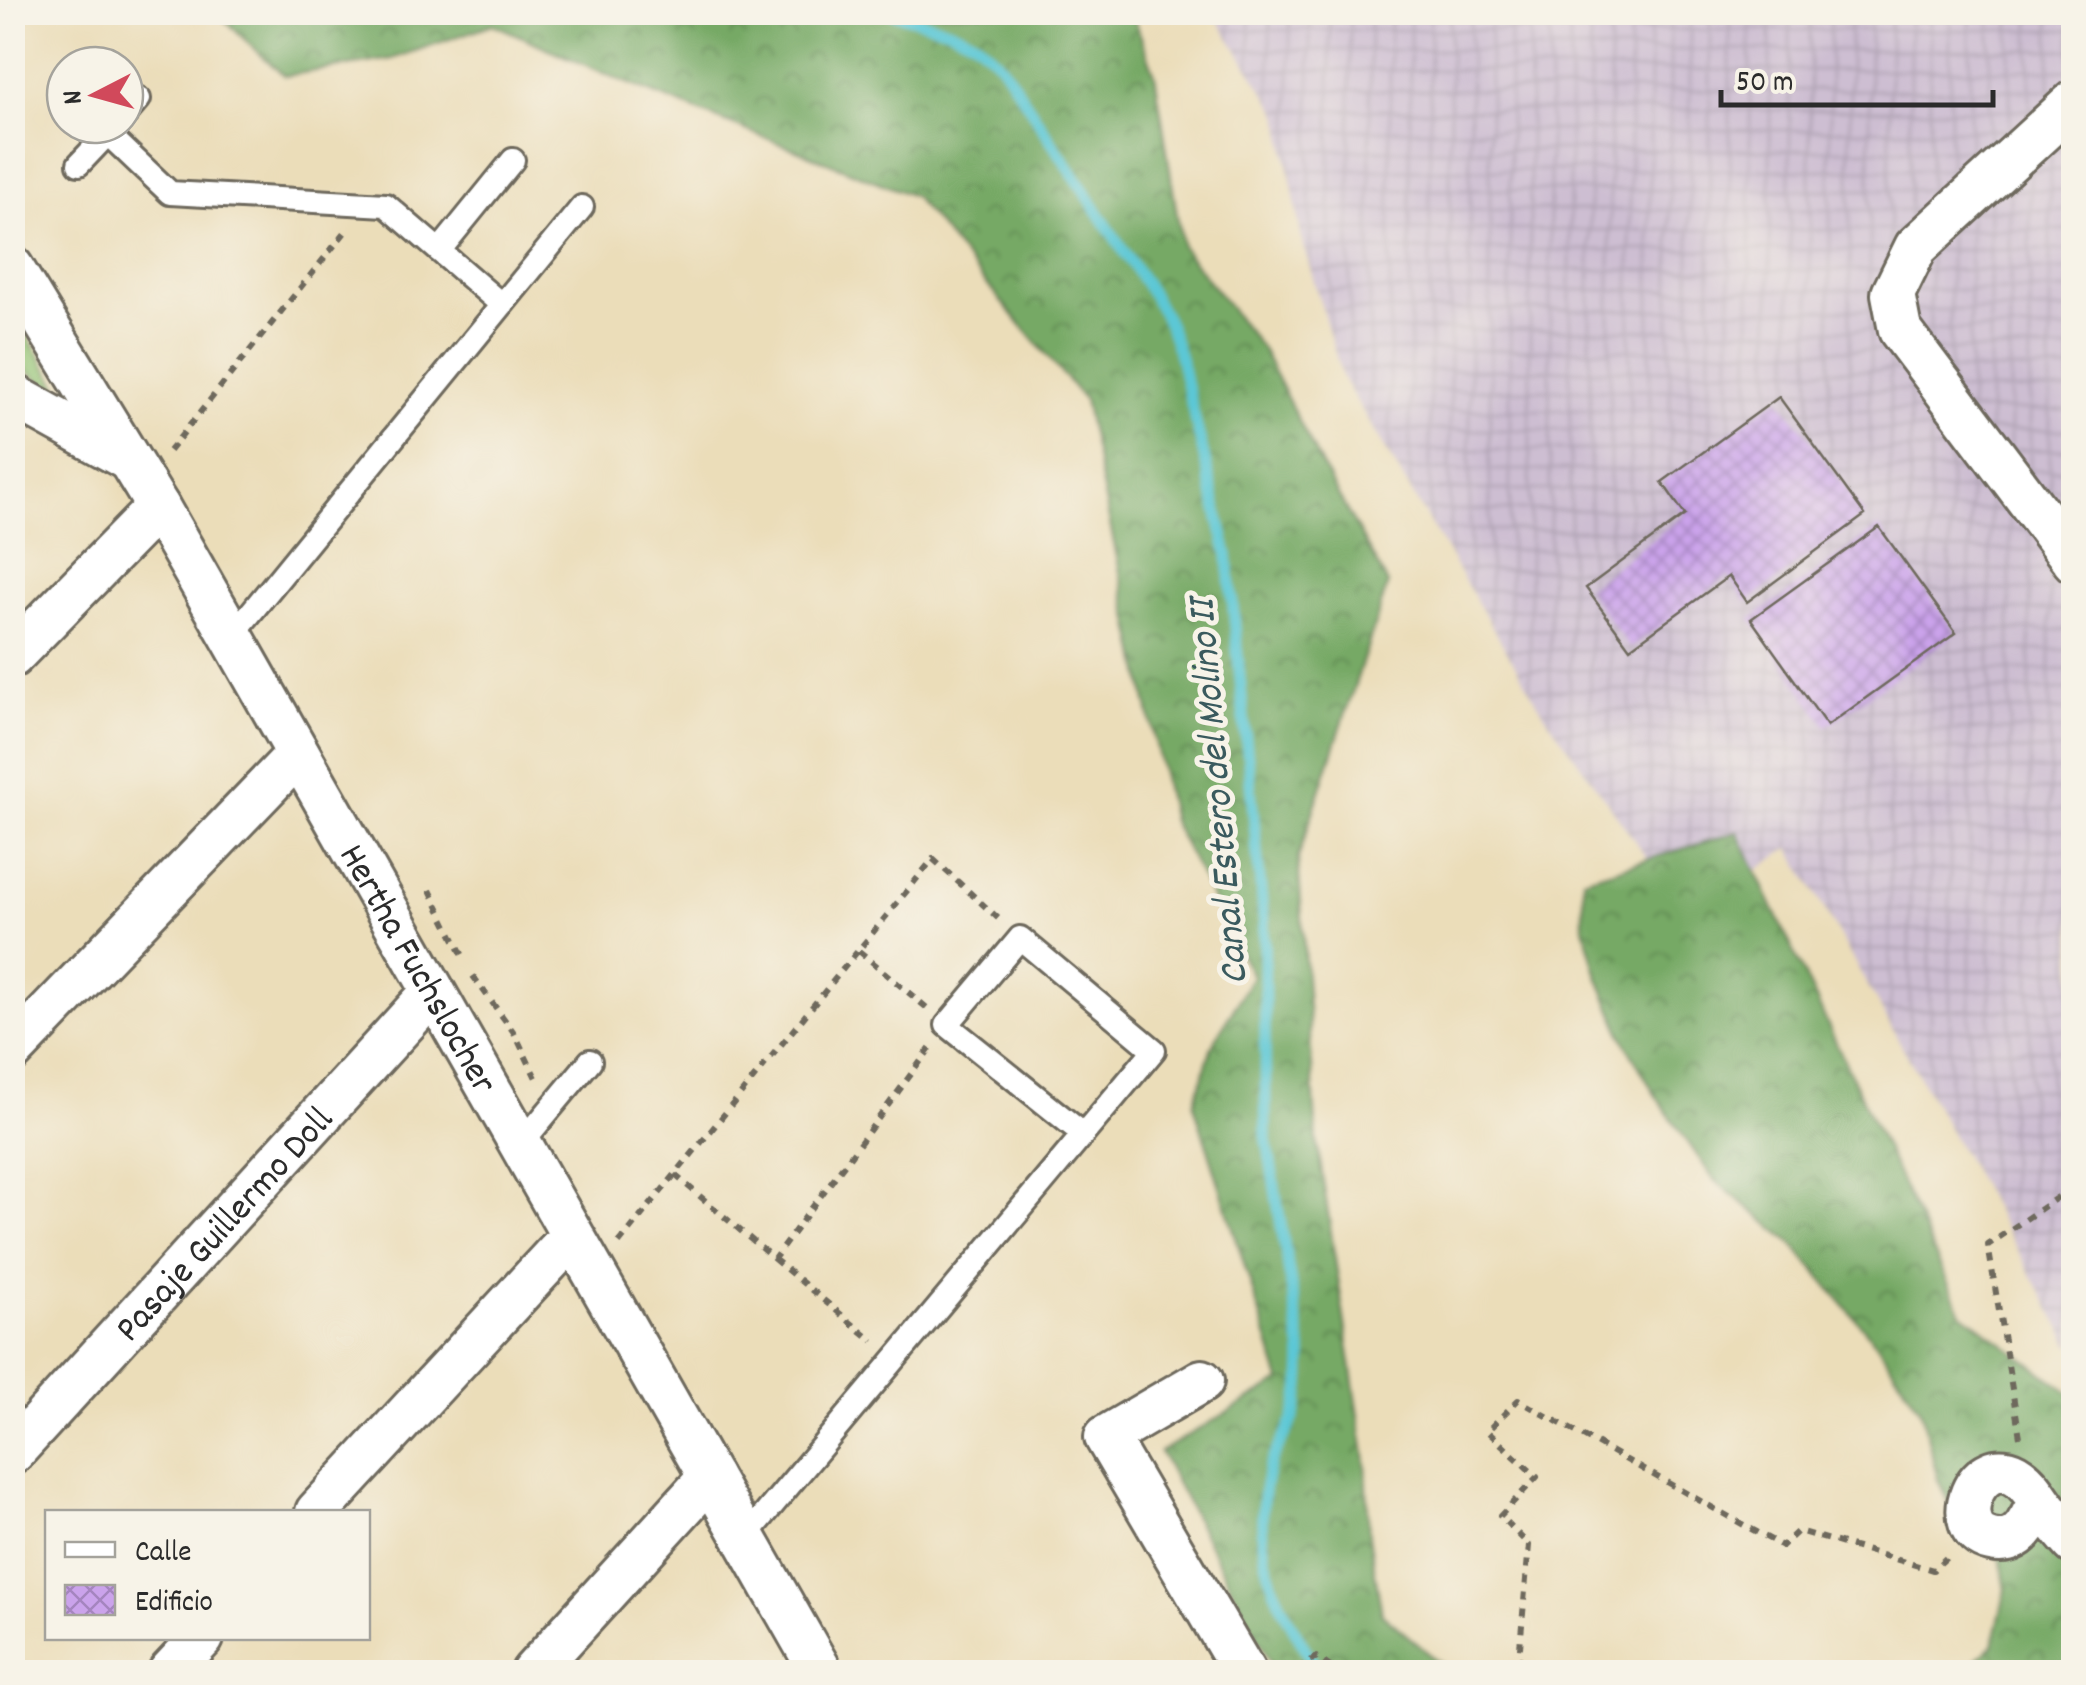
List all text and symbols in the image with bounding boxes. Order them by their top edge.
north arrow [45,45,145,145]
scale bar [1721,45,1994,107]
text: 50 m [1736,63,1794,106]
text: N [54,88,96,106]
water label: Canal Estero del Molino II [1176,591,1267,987]
street label: Hertha Fuchslocher [322,835,508,1105]
street label: Pasaje Guillermo Doll [104,1096,349,1356]
legend [45,1510,370,1640]
text: Calle [135,1533,191,1576]
text: Edificio [135,1583,213,1626]

